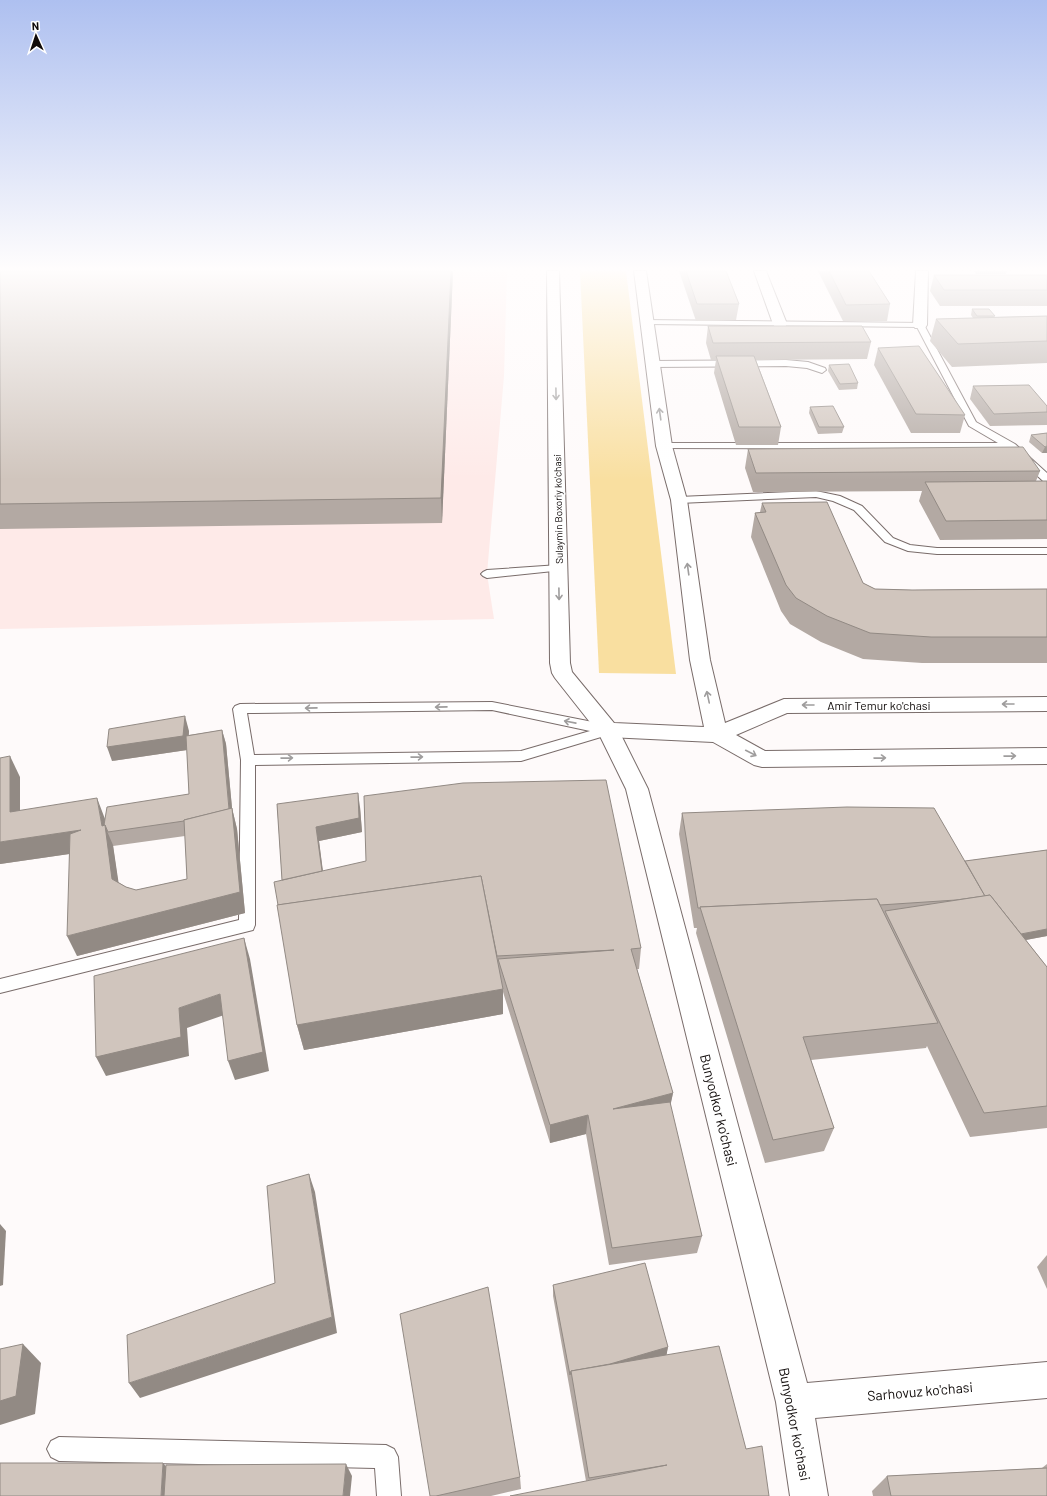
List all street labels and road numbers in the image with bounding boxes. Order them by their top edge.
street label: Sulaymin Boxoriy ko'chasi [551,454,565,564]
street label: Amir Temur ko'chasi [827,698,931,712]
street label: Bunyodkor ko'chasi [697,1052,741,1168]
street label: Bunyodkor ko'chasi [776,1366,814,1482]
street label: Sarhovuz ko'chasi [866,1378,974,1404]

